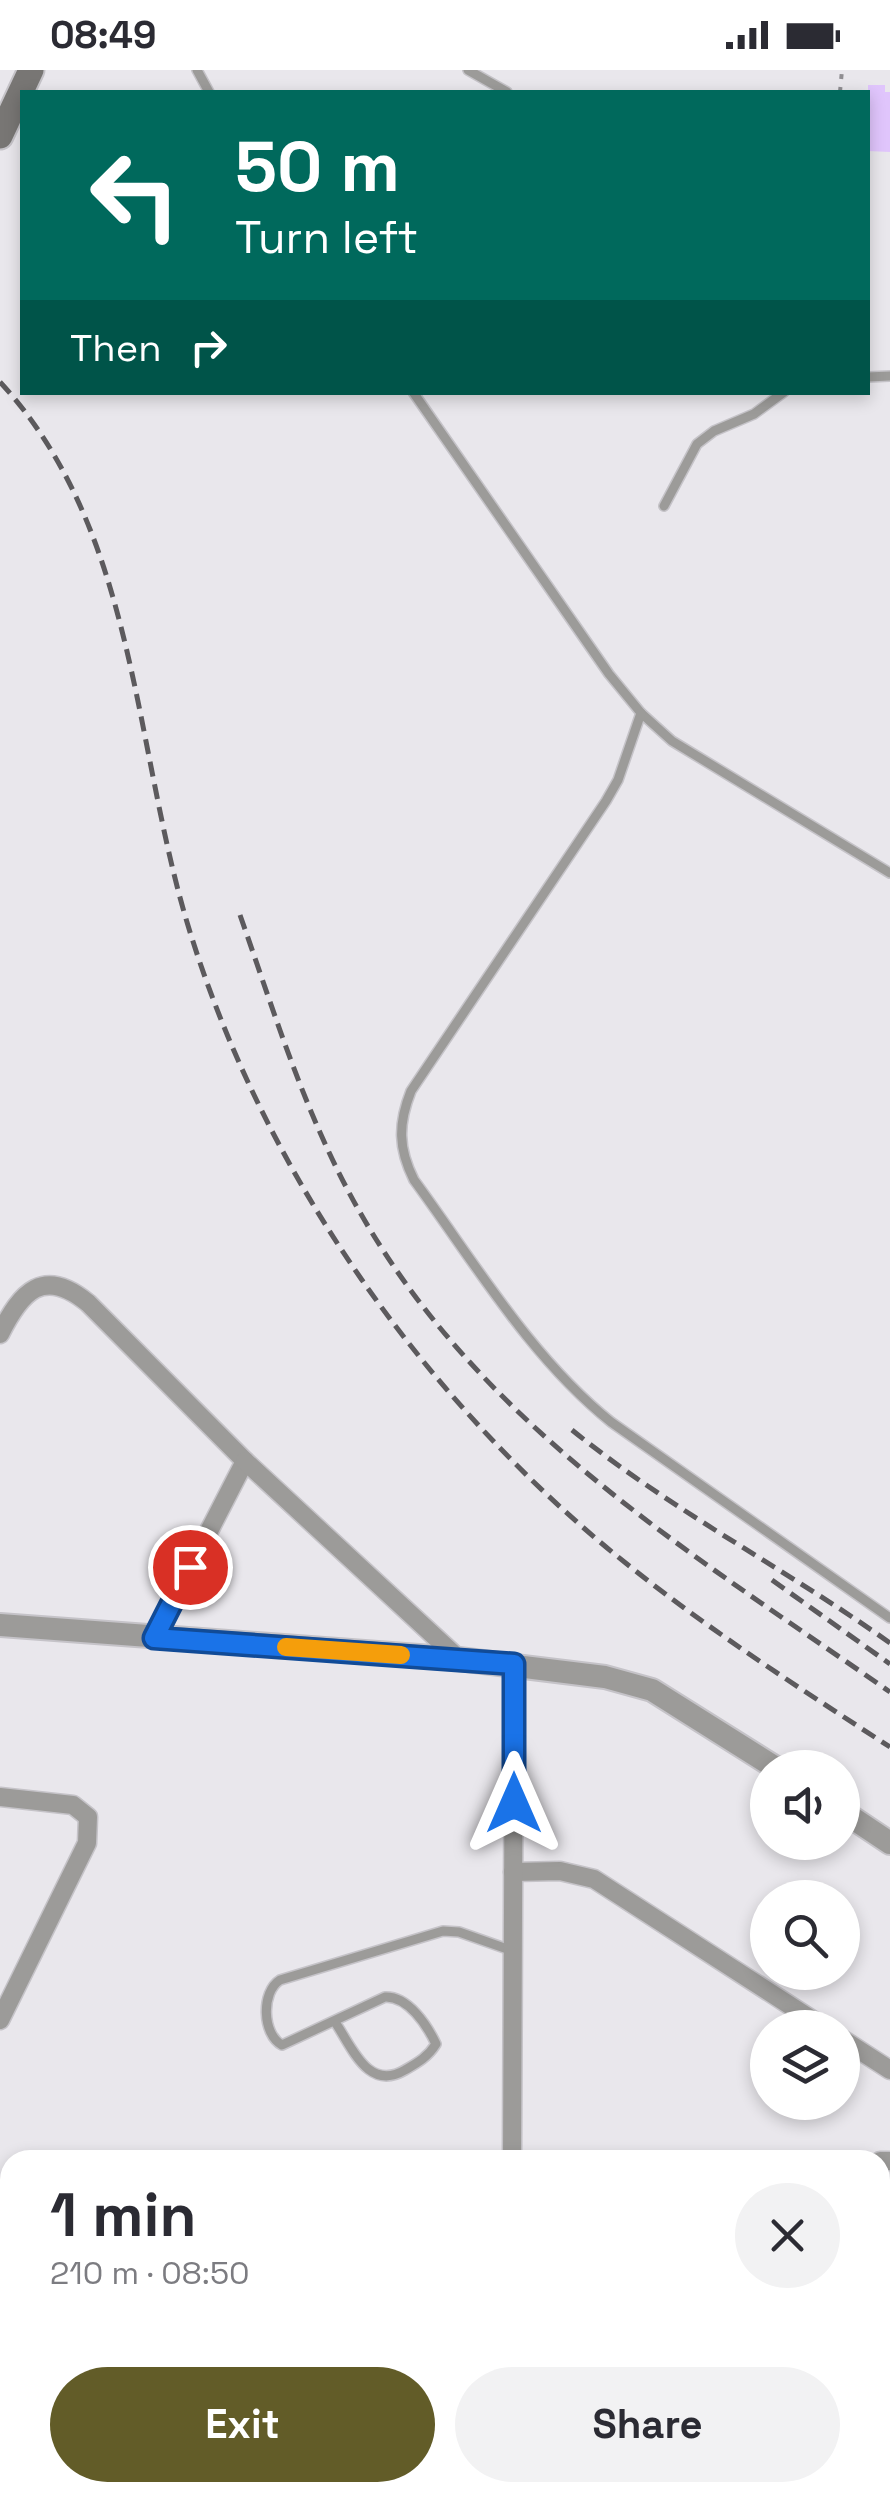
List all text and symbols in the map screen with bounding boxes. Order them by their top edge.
text: 08:49 [50,11,156,59]
text: 50 m [235,122,400,211]
icon: left [70,130,200,260]
text: Turn left [235,209,418,266]
icon: right [181,320,236,375]
text: Then [70,324,161,372]
pin [148,1525,233,1610]
icon: arrive [163,1540,218,1595]
map controls [750,1750,860,2120]
button: sound [750,1750,860,1860]
position arrow [462,1751,566,1855]
button: search [750,1880,860,1990]
button: layers [750,2010,860,2120]
text: 1 min [50,2177,197,2254]
button: close [735,2183,840,2288]
text: 210 m · 08:50 [50,2253,250,2293]
button: Exit [50,2367,435,2482]
button: Share [455,2367,840,2482]

